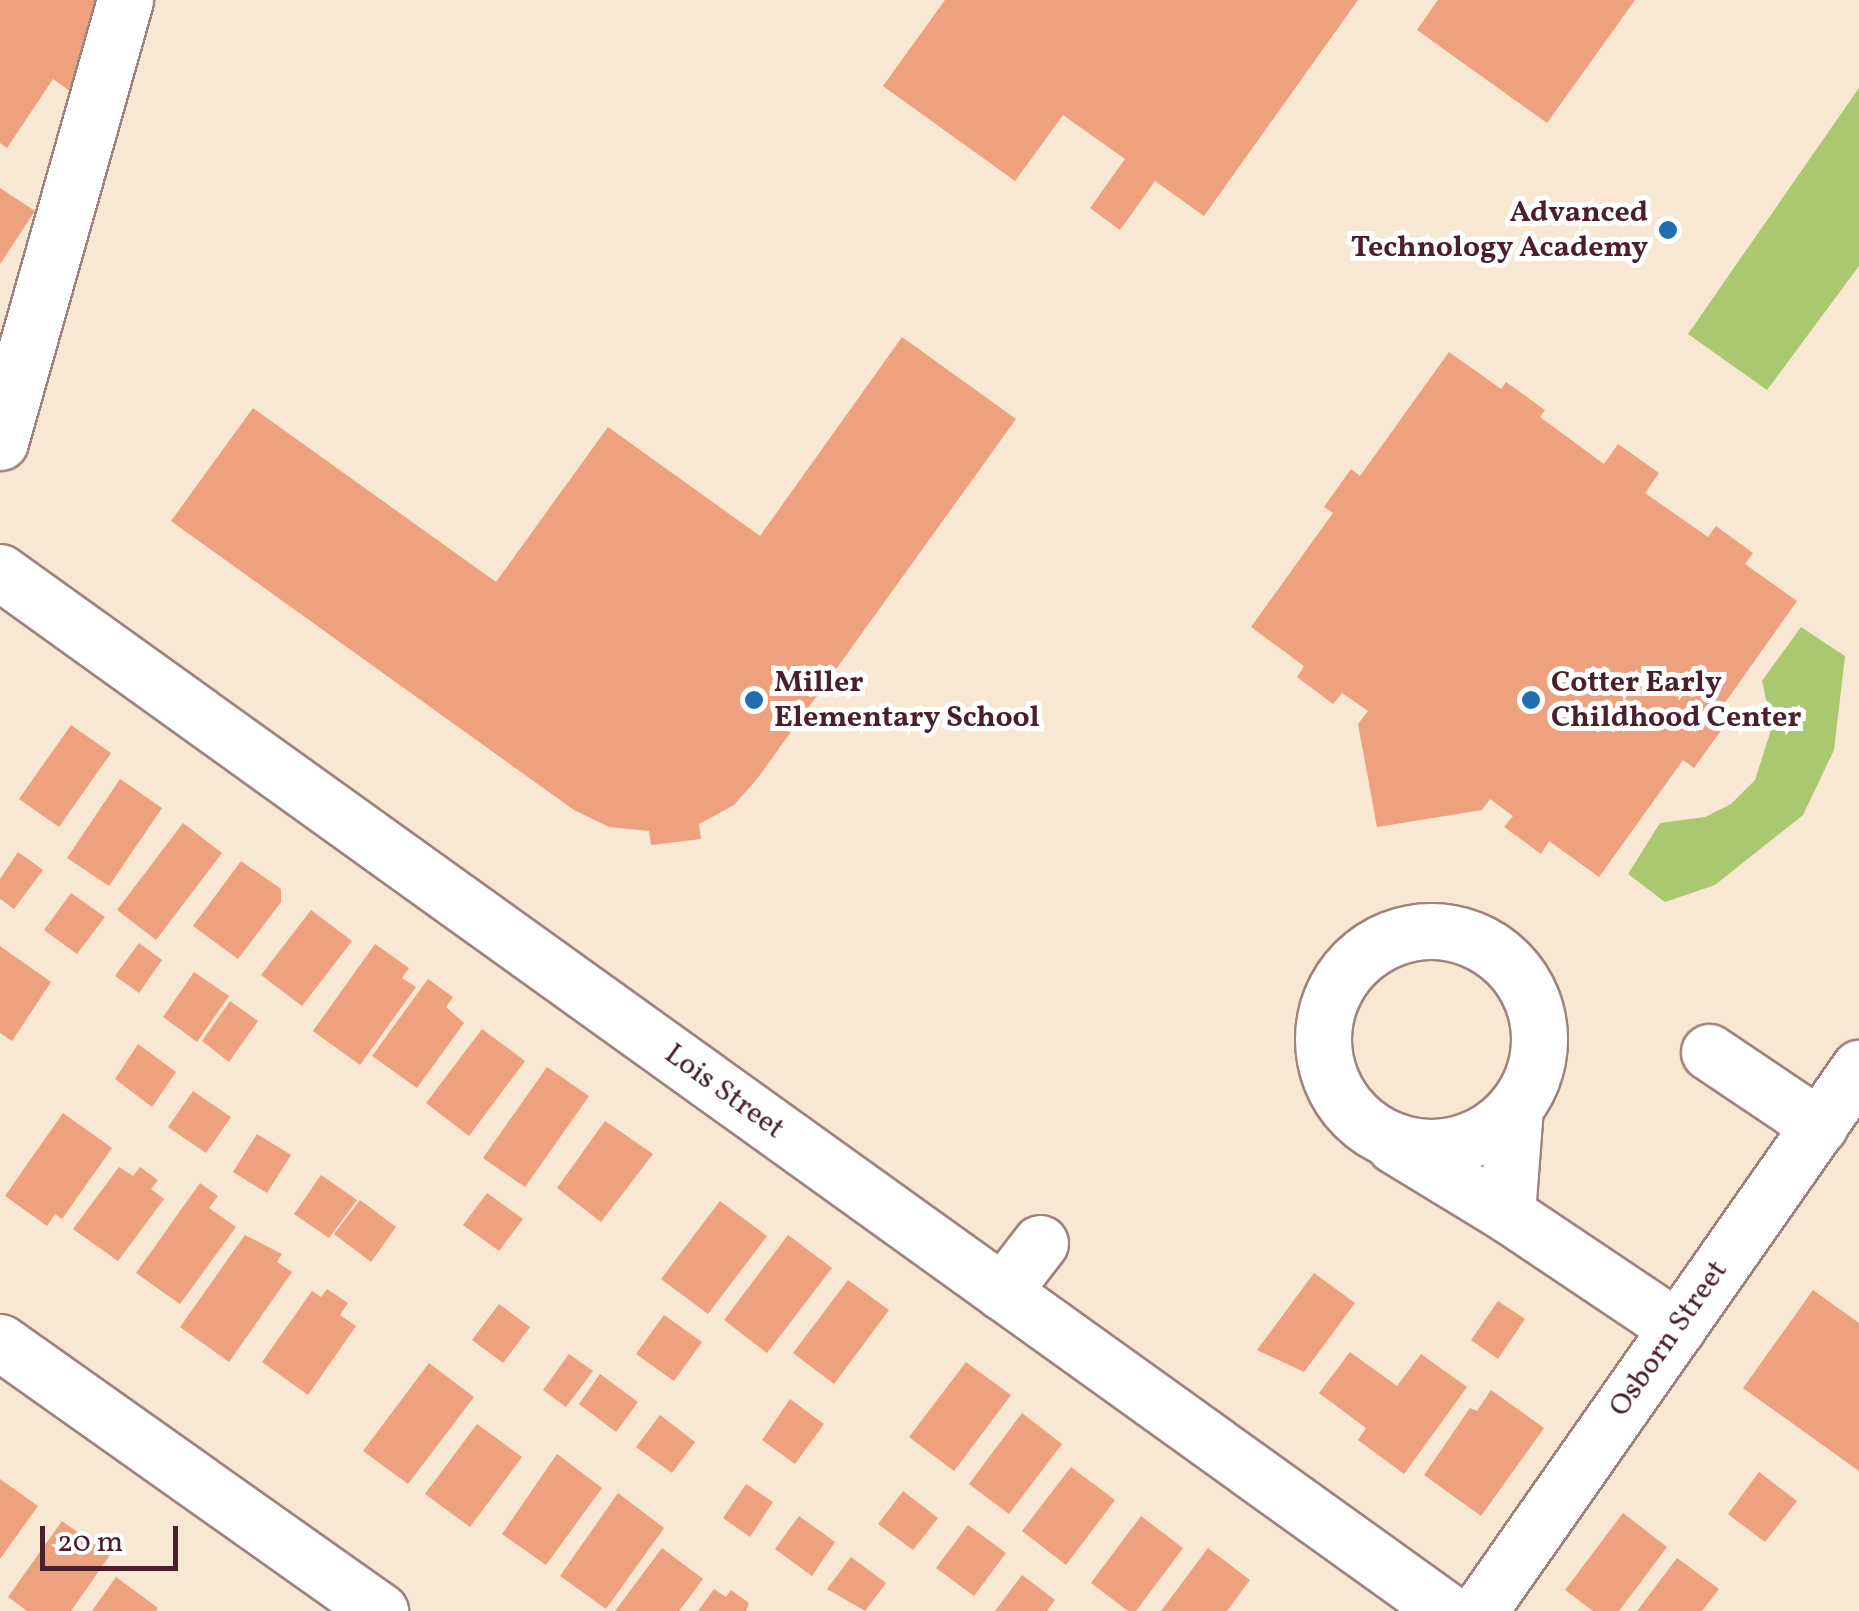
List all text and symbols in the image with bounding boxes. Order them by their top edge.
place label: Advanced Technology Academy [1350,195,1648,266]
marker: Advanced Technology Academy [1657,219,1679,241]
place label: Miller Elementary School [774,665,1040,736]
place label: Cotter Early Childhood Center [1551,665,1801,736]
marker: Miller Elementary School [743,689,765,711]
marker: Cotter Early Childhood Center [1520,689,1542,711]
street label: Lois Street [657,1037,791,1147]
street label: Osborn Street [1602,1254,1736,1424]
scale bar [45,1506,182,1568]
text: 20 m [57,1522,123,1564]

